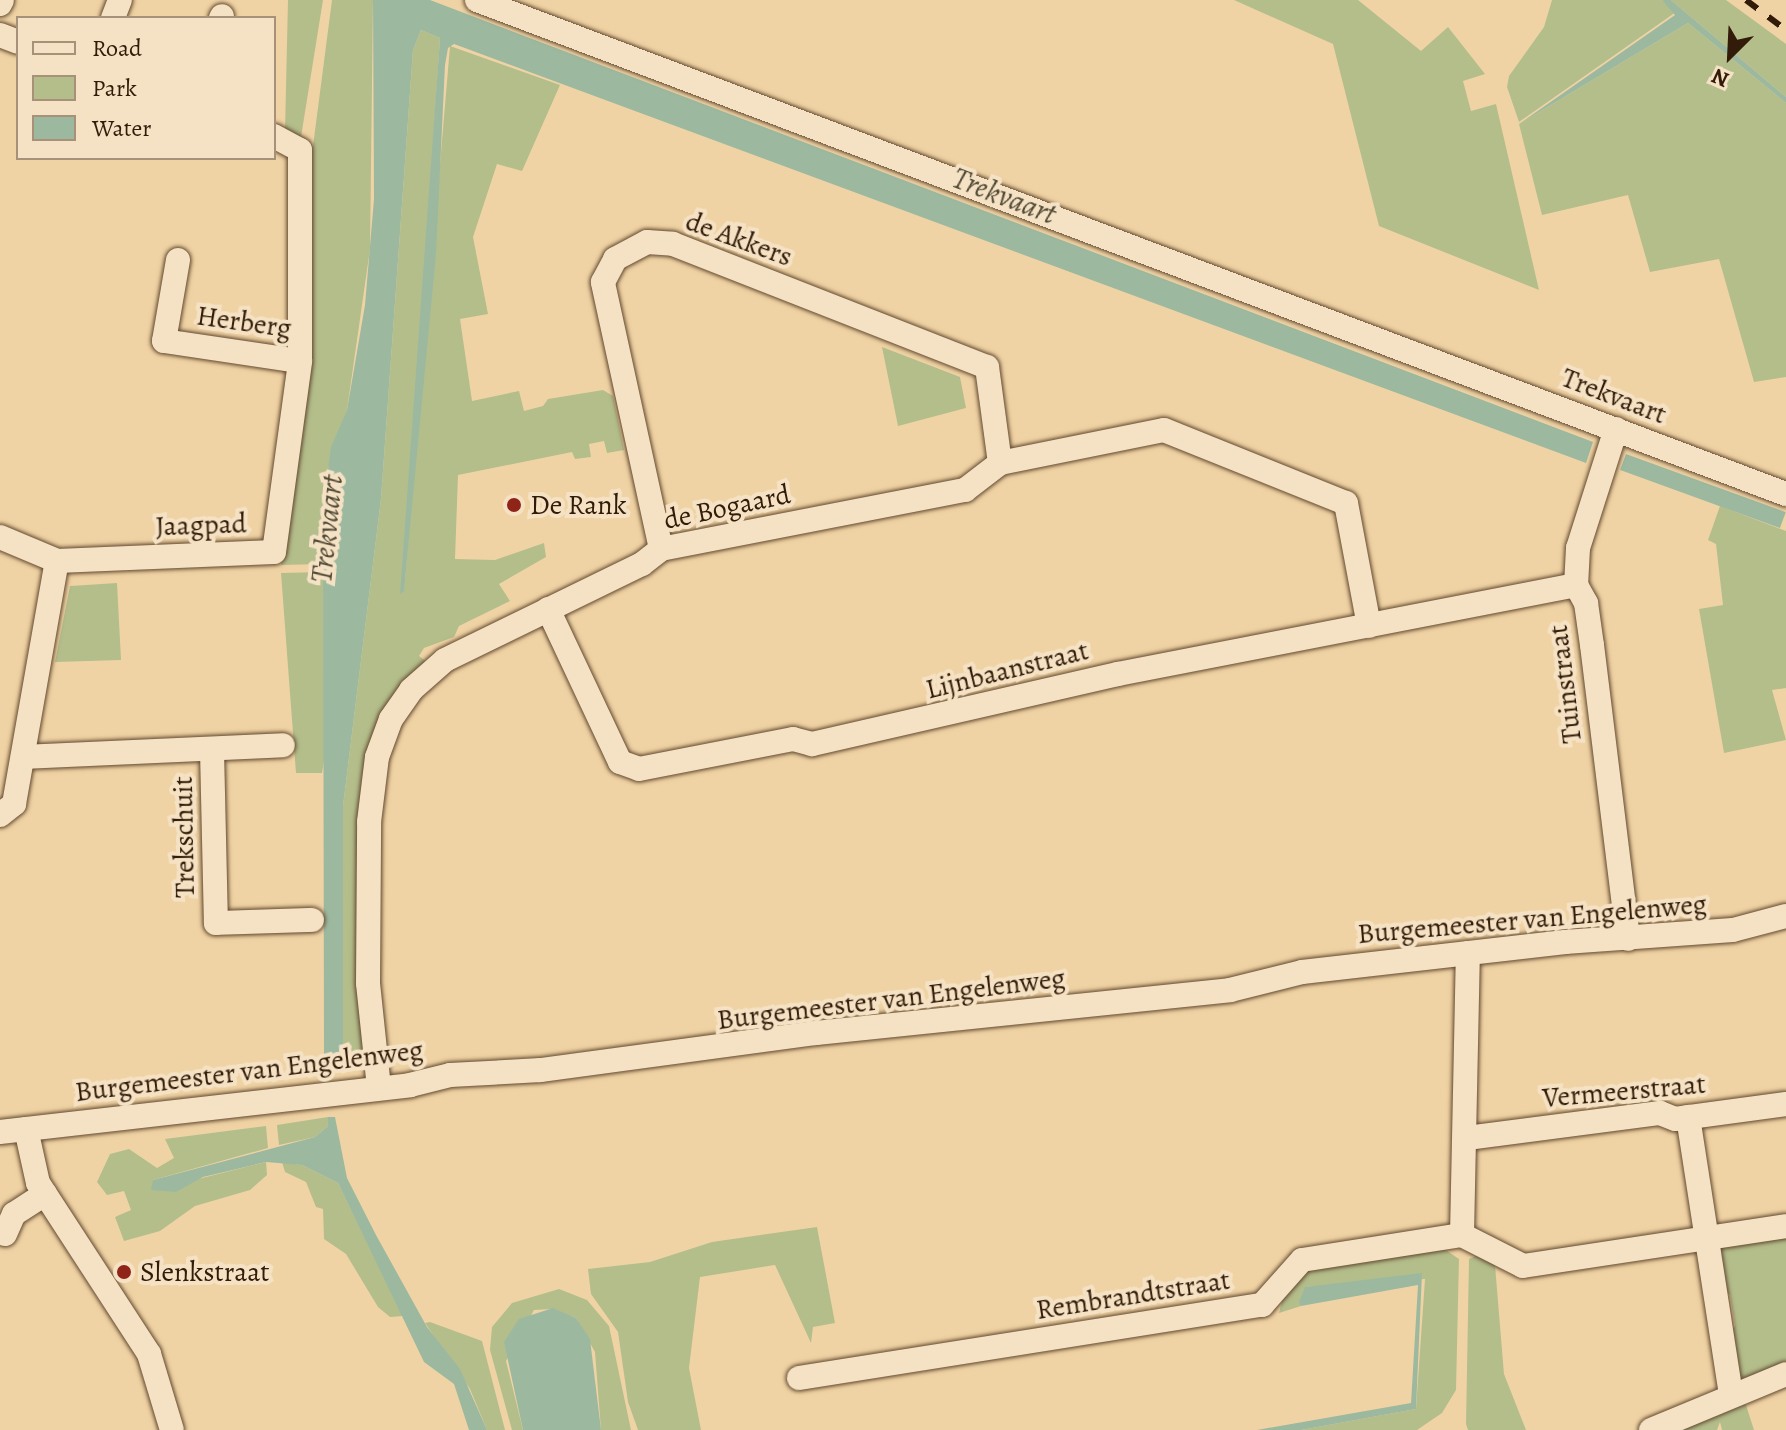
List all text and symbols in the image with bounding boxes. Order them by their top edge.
legend [16,16,276,160]
north arrow [1690,16,1770,96]
text: Road [92,32,142,64]
text: N [1707,61,1734,95]
text: Park [92,72,137,104]
text: Water [92,112,152,144]
water label: Trekvaart [947,160,1061,232]
street label: de Akkers [681,204,797,274]
street label: Herberg [194,299,294,345]
street label: Trekvaart [1557,361,1671,431]
water label: Trekvaart [303,474,351,584]
street label: de Bogaard [661,477,793,537]
place label: De Rank [530,488,627,522]
marker: De Rank [505,496,523,514]
street label: Jaagpad [155,507,247,543]
street label: Tuinstraat [1541,623,1589,745]
street label: Lijnbaanstraat [922,634,1092,706]
street label: Trekschuit [166,776,202,898]
street label: Burgemeester van Engelenweg [1356,887,1708,951]
street label: Burgemeester van Engelenweg [715,961,1067,1037]
street label: Burgemeester van Engelenweg [73,1033,425,1109]
street label: Vermeerstraat [1541,1067,1707,1115]
place label: Slenkstraat [140,1255,269,1289]
marker: Slenkstraat [115,1263,133,1281]
street label: Rembrandtstraat [1034,1263,1232,1327]

